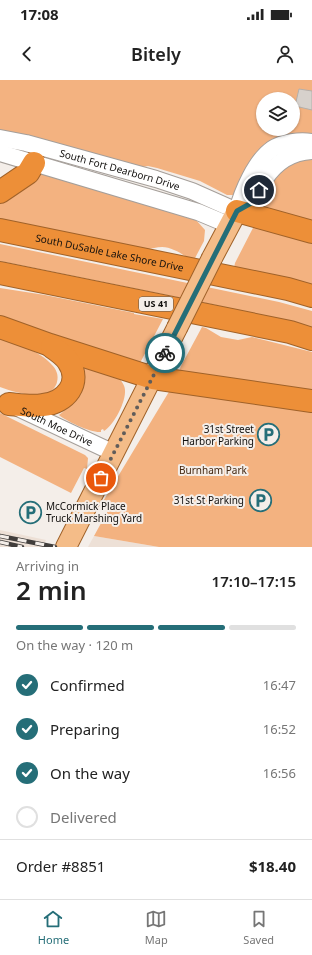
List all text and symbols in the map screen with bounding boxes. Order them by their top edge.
text: 17:08 [20,4,59,24]
text: Bitely [131,42,181,66]
icon: back [16,43,38,65]
icon: person [274,43,296,65]
map controls [256,92,300,136]
button: layers [256,92,300,136]
street label: South Fort Dearborn Drive [58,146,182,194]
pin [242,173,276,207]
icon: home [248,179,270,201]
street label: South DuSable Lake Shore Drive [34,230,185,275]
road number: US 41 [139,297,173,311]
courier [145,333,185,373]
icon: bike [154,342,176,364]
street label: South Moe Drive [18,403,96,449]
place label: 31st Street Harbor Parking [182,422,254,448]
parking icon: 31st Street Harbor Parking [256,422,282,448]
pin [84,461,118,495]
park label: Burnham Park [179,463,248,477]
icon: bag [90,467,112,489]
parking icon: 31st St Parking [247,487,273,513]
place label: 31st St Parking [174,493,244,507]
parking icon: McCormick Place Truck Marshing Yard [17,499,43,525]
place label: McCormick Place Truck Marshing Yard [46,499,142,525]
text: Arriving in [16,557,79,575]
text: 17:10–17:15 [212,571,296,591]
text: 2 min [16,572,87,608]
text: On the way · 120 m [16,636,133,654]
icon: check [16,674,38,696]
text: Confirmed [50,675,125,695]
text: 16:47 [263,676,296,694]
icon: check [16,718,38,740]
text: Preparing [50,719,120,739]
text: 16:52 [263,720,296,738]
icon: check [16,762,38,784]
text: On the way [50,763,130,783]
text: 16:56 [263,764,296,782]
text: Delivered [50,807,117,827]
text: Order #8851 [16,856,105,876]
text: $18.40 [249,856,296,876]
tab: Home [38,908,69,947]
tab: Map [145,908,168,947]
tab: Saved [243,908,274,947]

